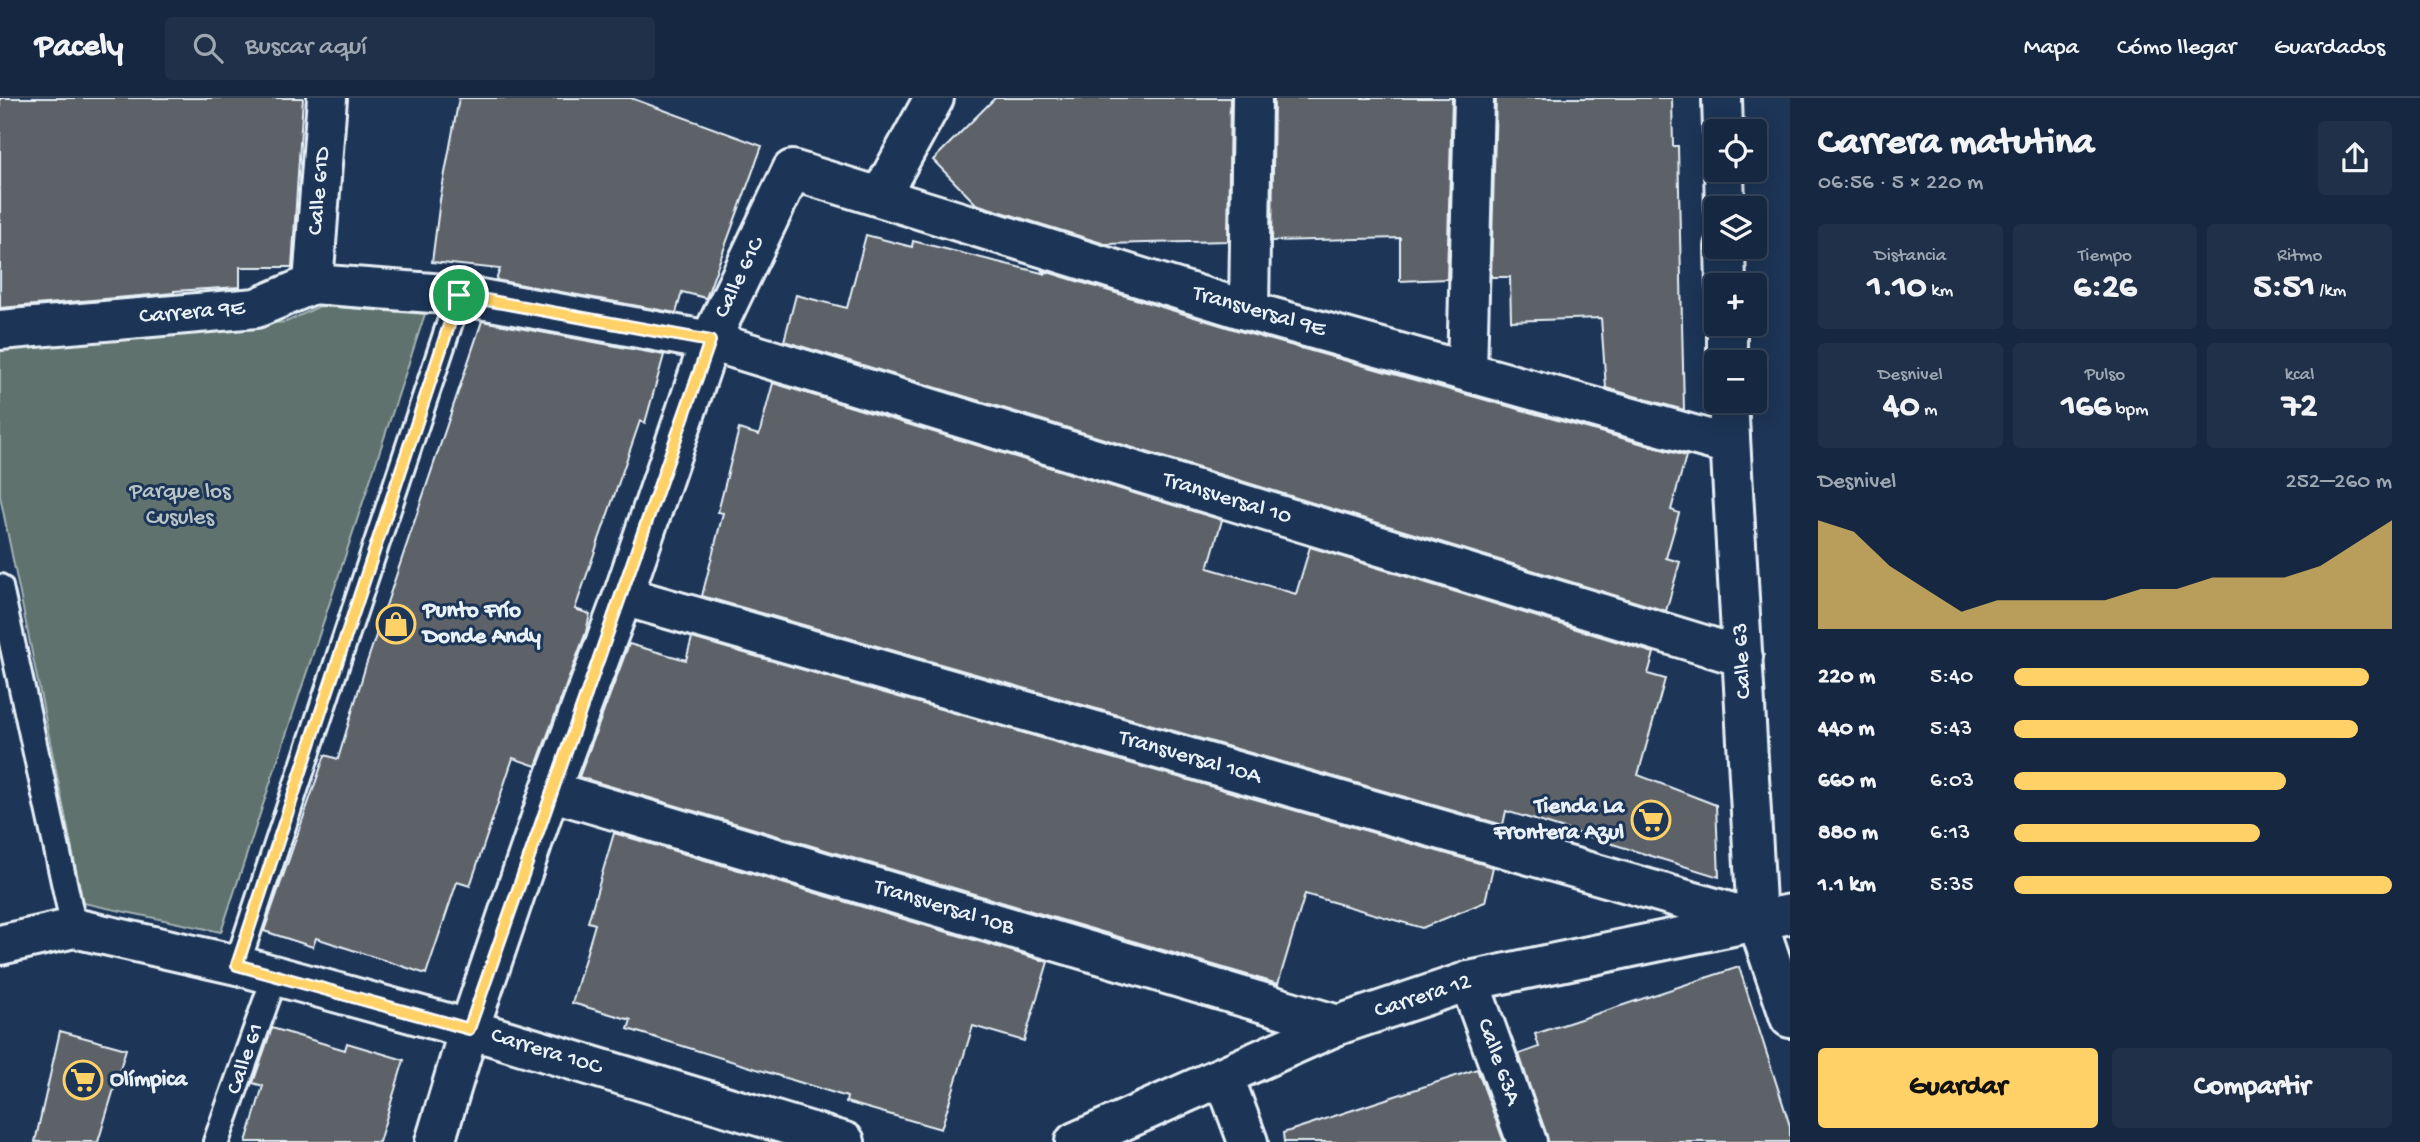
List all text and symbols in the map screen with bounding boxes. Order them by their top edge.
search box [165,17,655,80]
text: Pacely [35,29,123,67]
icon: search [189,29,227,67]
text: Buscar aquí [245,33,367,64]
text: Mapa [2024,34,2079,63]
text: Cómo llegar [2117,34,2236,63]
text: Guardados [2274,34,2385,63]
map controls [1704,119,1767,413]
button: locate [1704,119,1767,182]
button: share [2318,121,2392,195]
text: Carrera matutina [1818,122,2094,166]
street label: Calle 61D [303,145,337,236]
text: 06:56 · 5 × 220 m [1818,170,1983,197]
button: layers [1704,196,1767,259]
street label: Calle 61C [709,232,772,323]
text: Distancia [1874,245,1946,268]
text: Tiempo [2078,245,2132,268]
text: Ritmo [2277,245,2322,268]
pin [429,265,489,325]
text: 1.10 [1868,268,1927,309]
text: 6:26 [2073,268,2137,309]
text: 5:51 [2253,268,2315,309]
button: + [1704,273,1767,336]
icon: arrive [440,276,478,314]
street label: Transversal 9E [1188,280,1330,344]
text: km [1927,280,1953,303]
text: /km [2315,280,2346,303]
street label: Carrera 9E [138,295,247,331]
button: − [1704,350,1767,413]
text: Desnivel [1878,364,1943,387]
text: Pulso [2085,364,2125,387]
text: kcal [2285,364,2315,387]
text: 40 [1883,387,1920,428]
text: 166 [2061,387,2111,428]
text: 72 [2282,387,2317,428]
text: m [1920,399,1938,422]
text: bpm [2111,399,2148,422]
street label: Transversal 10 [1157,466,1295,531]
text: Desnivel [1818,469,1896,496]
text: 252–260 m [2285,469,2392,496]
park label: Parque los Cusules [129,479,231,532]
place label: Punto Frío Donde Andy [421,598,542,651]
shop icon: Punto Frío Donde Andy [375,603,417,645]
street label: Calle 63 [1728,622,1758,700]
text: 220 m [1818,664,1875,691]
text: 5:40 [1930,664,1973,691]
text: 440 m [1818,716,1875,743]
text: 5:43 [1930,716,1972,743]
street label: Transversal 10A [1114,724,1266,792]
text: 660 m [1818,768,1876,795]
text: 6:03 [1930,768,1974,795]
place label: Tienda La Frontera Azul [1493,794,1625,847]
supermarket icon: Tienda La Frontera Azul [1630,799,1672,841]
text: 880 m [1818,820,1878,847]
text: 6:13 [1930,820,1970,847]
text: 1.1 km [1818,872,1876,899]
text: 5:35 [1930,872,1973,899]
street label: Transversal 10B [869,873,1019,942]
street label: Carrera 12 [1371,969,1475,1025]
street label: Calle 63A [1470,1015,1527,1110]
street label: Calle 61 [221,1020,271,1098]
street label: Carrera 10C [487,1022,606,1082]
button: Guardar [1818,1048,2098,1128]
button: Compartir [2112,1048,2392,1128]
supermarket icon: Olímpica [62,1059,104,1101]
place label: Olímpica [110,1067,188,1094]

